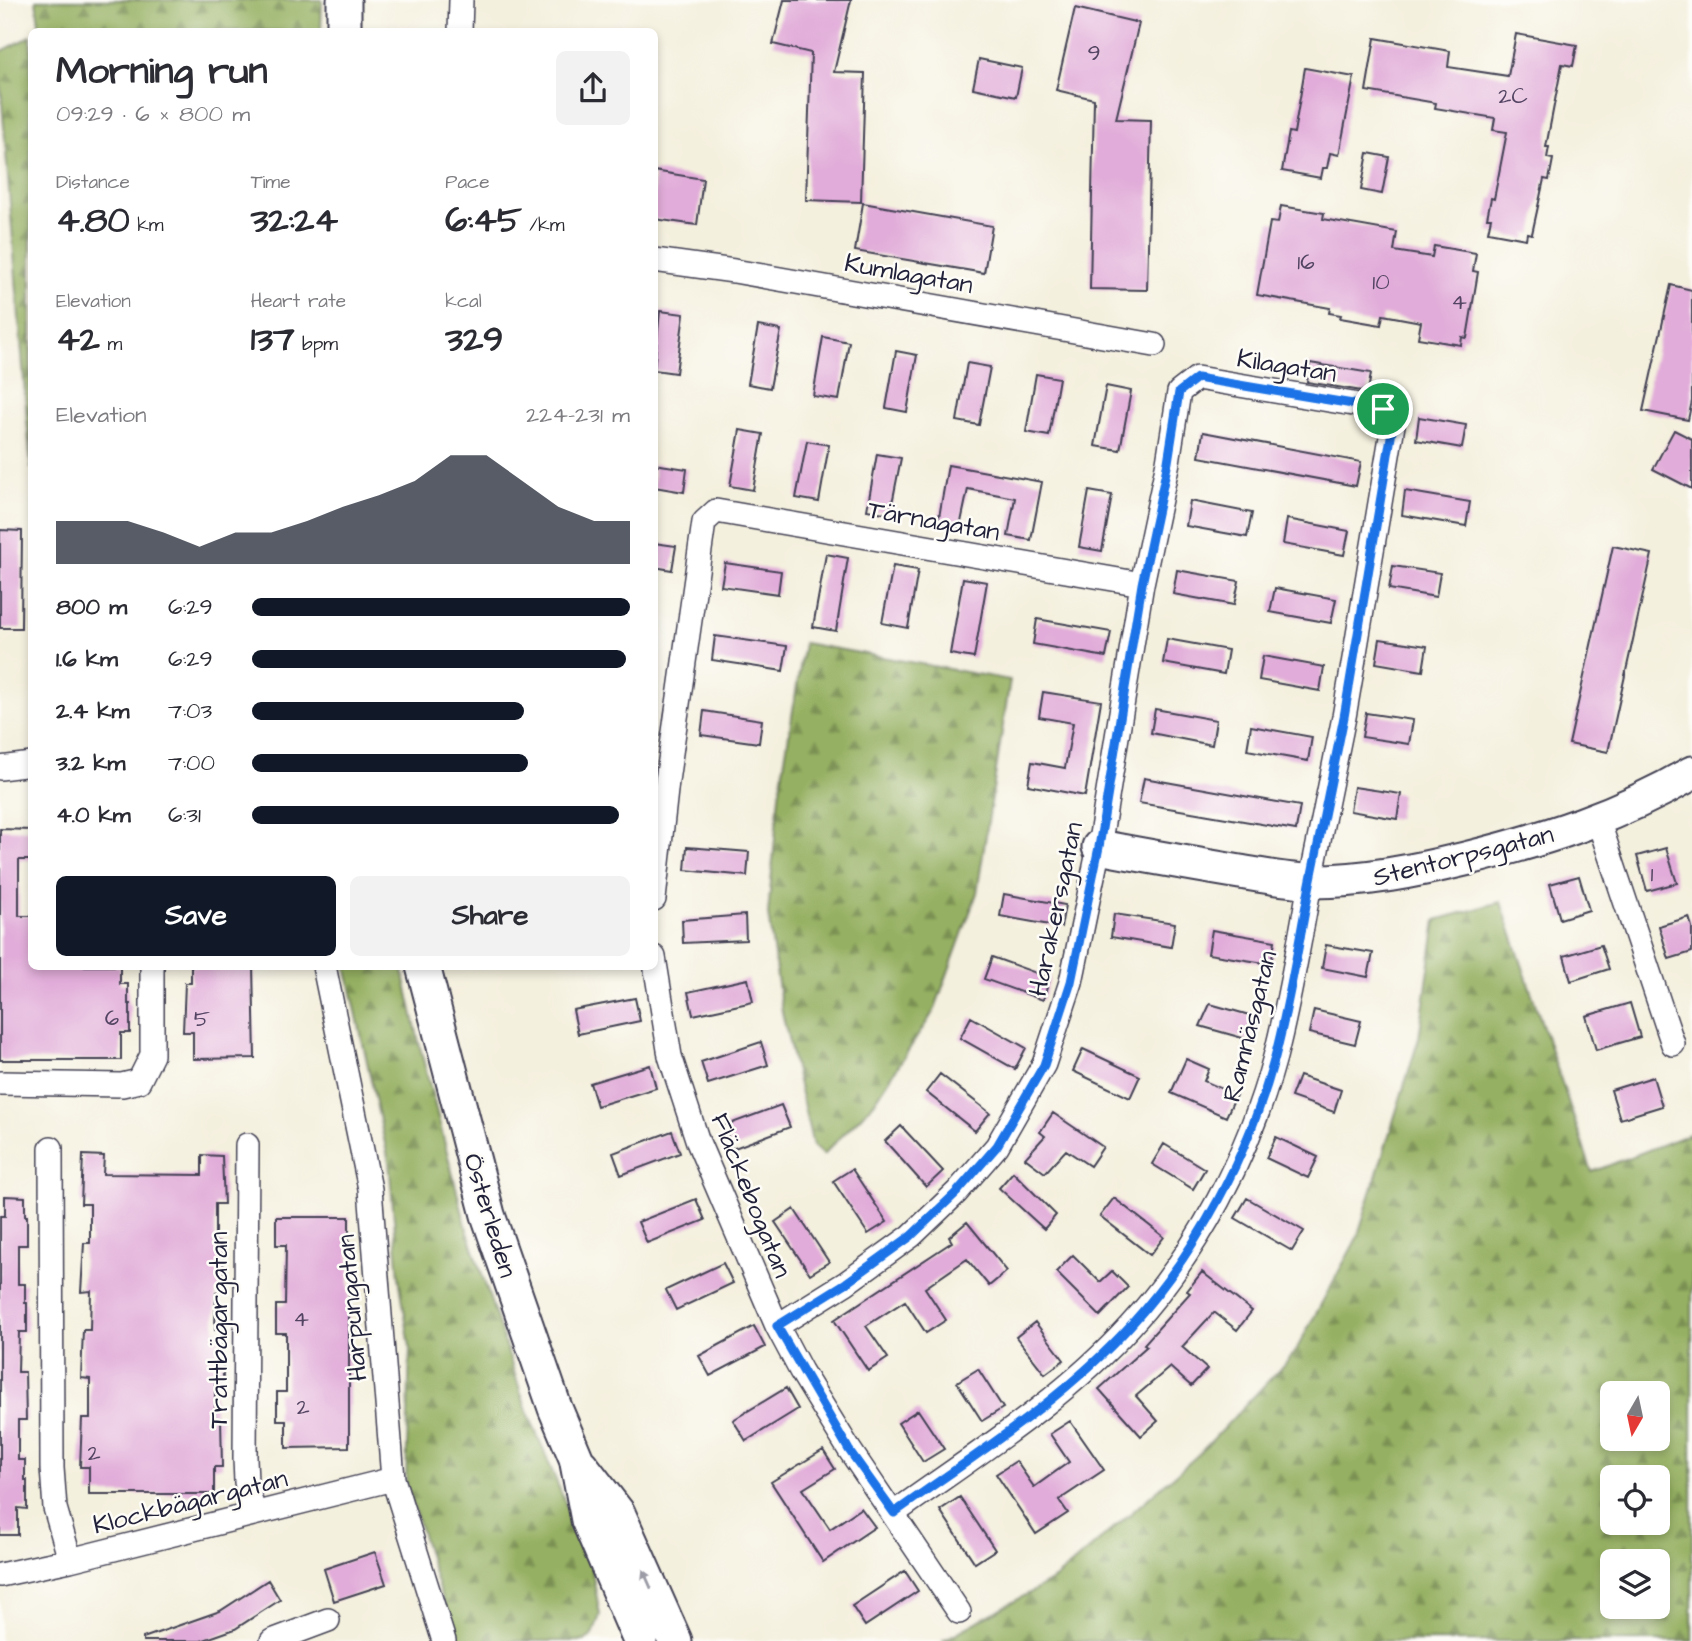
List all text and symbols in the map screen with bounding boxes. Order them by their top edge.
house number: 9 [1087,37,1101,69]
text: Morning run [56,46,268,98]
button: share [556,51,630,125]
house number: 2C [1498,80,1528,112]
text: 09:29 · 6 × 800 m [56,98,250,130]
text: Distance [56,169,130,196]
text: Time [251,169,290,196]
text: Pace [445,169,489,196]
text: 4.80 [56,196,130,245]
text: 32:24 [251,196,338,245]
text: 6:45 [445,196,522,245]
text: km [130,212,164,239]
text: /km [522,212,564,239]
street label: Kumlagatan [841,245,976,305]
house number: 16 [1297,246,1315,278]
house number: 10 [1372,266,1390,298]
house number: 4 [1451,286,1467,318]
text: Elevation [56,288,131,315]
text: Heart rate [251,288,346,315]
text: kcal [445,288,482,315]
text: 42 [56,315,100,364]
text: 137 [251,315,294,364]
text: 329 [445,315,503,364]
text: m [100,331,122,358]
text: bpm [294,331,338,358]
street label: Kilagatan [1234,340,1339,394]
pin [1353,379,1413,439]
icon: arrive [1364,390,1402,428]
text: Elevation [56,399,147,431]
text: 224–231 m [526,399,630,431]
street label: Tärnagatan [865,492,1003,552]
text: 800 m [56,591,127,623]
text: 6:29 [168,591,213,623]
text: 1.6 km [56,643,118,675]
text: 6:29 [168,643,213,675]
text: 2.4 km [56,695,129,727]
text: 7:03 [168,695,212,727]
text: 3.2 km [56,747,125,779]
text: 7:00 [168,747,215,779]
text: 4.0 km [56,799,131,831]
text: 6:31 [168,799,201,831]
street label: Stentorpsgatan [1369,816,1558,898]
street label: Harakersgatan [1020,819,1094,1000]
house number: 1 [1651,858,1654,890]
button: Save [56,876,336,956]
button: Share [350,876,630,956]
street label: Ramnäsgatan [1214,947,1288,1106]
house number: 6 [105,1002,119,1034]
house number: 5 [194,1003,210,1035]
street label: Fläckebogatan [700,1108,800,1284]
street label: Österleden [454,1149,526,1282]
street label: Trattbägargatan [201,1232,239,1428]
street label: Harpungatan [328,1233,378,1383]
house number: 4 [293,1303,309,1335]
north arrow [1600,1381,1670,1451]
map controls [1600,1381,1670,1619]
house number: 2 [296,1391,310,1423]
house number: 2 [87,1437,101,1469]
street label: Klockbägargatan [89,1460,292,1545]
button: locate [1600,1465,1670,1535]
button: layers [1600,1549,1670,1619]
one-way arrow [641,1569,653,1589]

